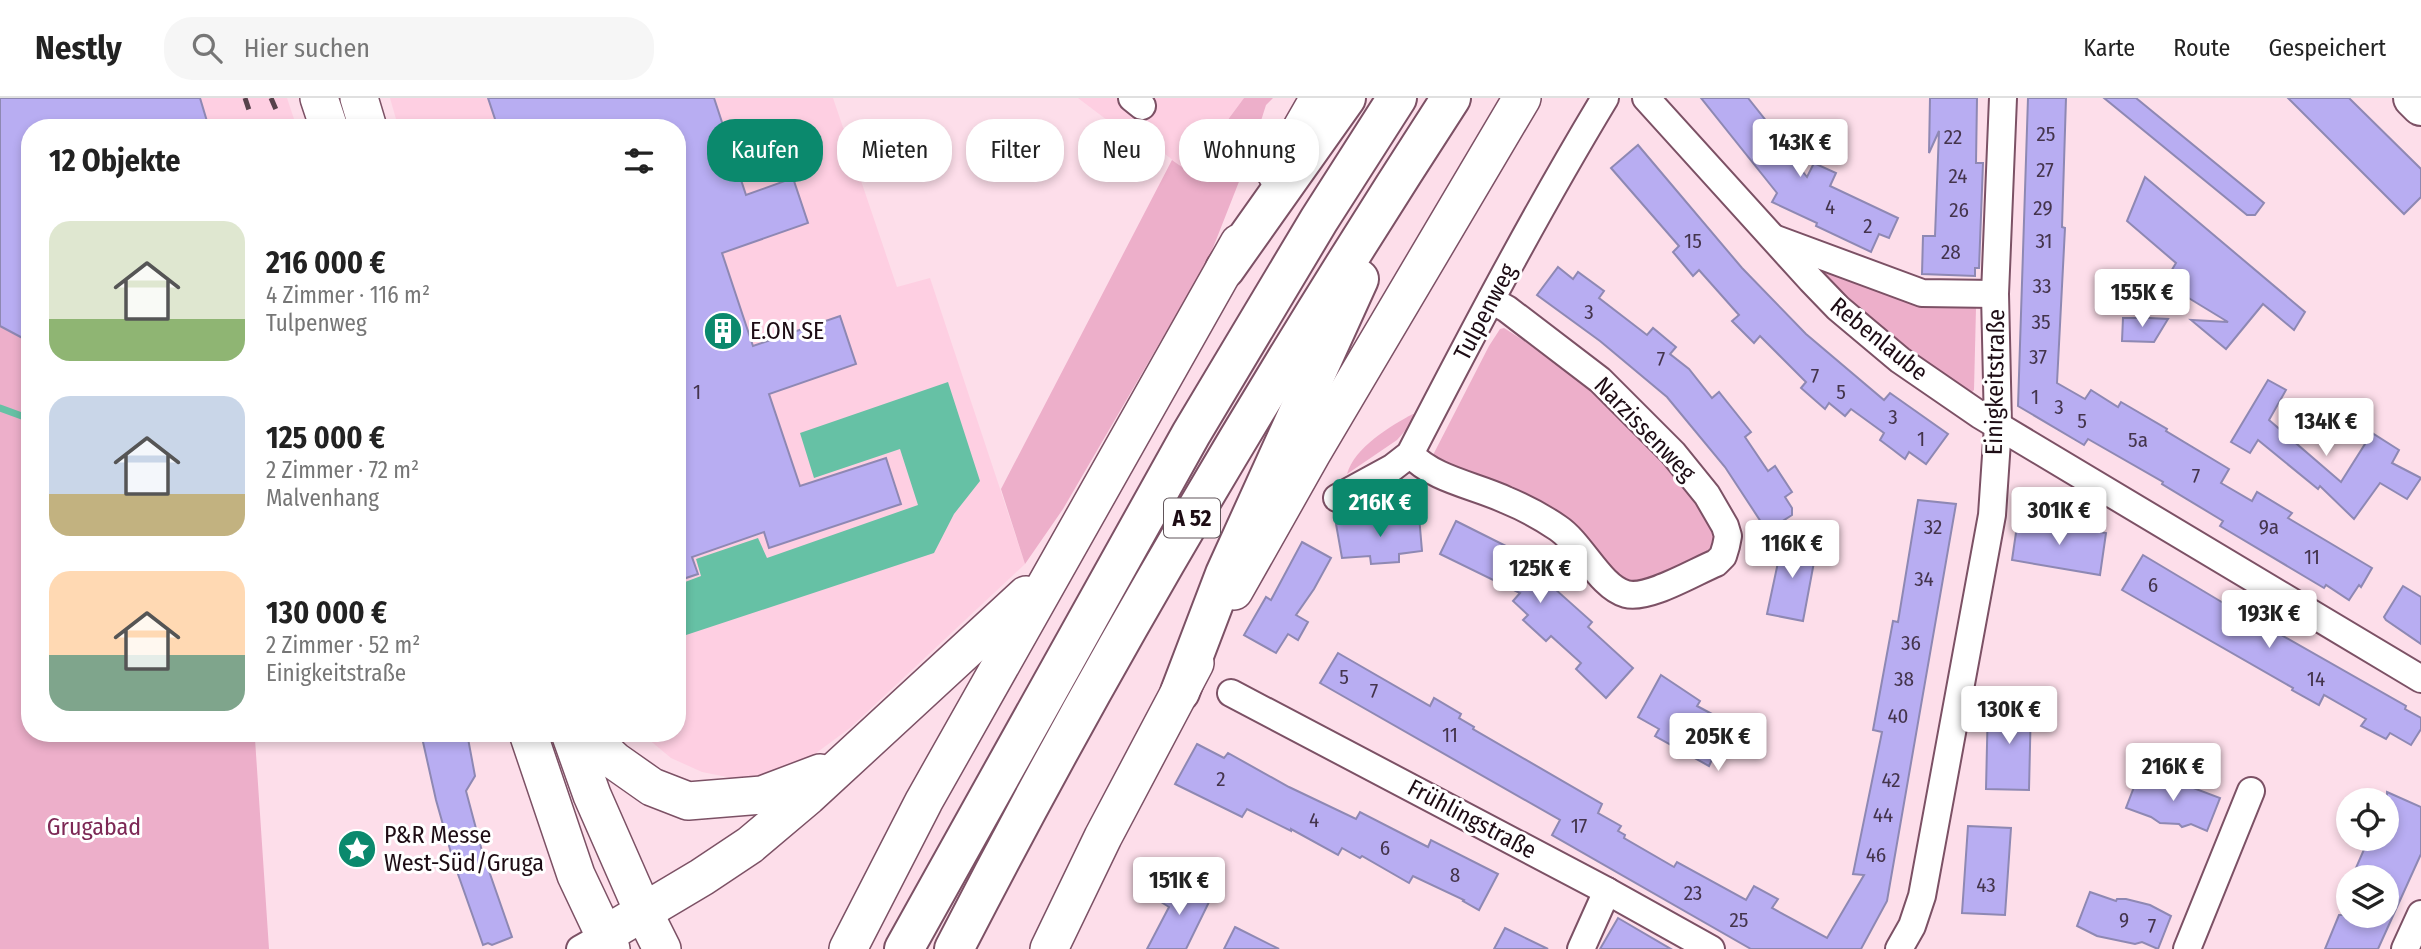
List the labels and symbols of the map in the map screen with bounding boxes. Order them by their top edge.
pin: 143K € [1743,120,1857,179]
house number: 25 [2037,121,2055,147]
house number: 22 [1944,124,1962,150]
house number: 27 [2036,157,2054,183]
house number: 24 [1948,163,1968,189]
house number: 4 [1825,194,1835,220]
house number: 29 [2033,195,2053,221]
house number: 26 [1949,197,1969,223]
house number: 2 [1863,213,1873,239]
house number: 15 [1684,228,1702,254]
house number: 31 [2035,228,2053,254]
house number: 28 [1941,239,1961,265]
street label: Tulpenweg [1448,258,1522,365]
pin: 155K € [2085,270,2199,329]
house number: 33 [2033,273,2051,299]
street label: Rebenlaube [1825,291,1933,387]
house number: 3 [1584,299,1594,325]
street label: Einigkeitstraße [1980,309,2010,455]
house number: 35 [2031,309,2051,335]
building icon: E.ON SE [702,310,744,352]
place label: E.ON SE [750,317,824,345]
house number: 37 [2029,344,2047,370]
house number: 7 [1657,346,1665,372]
house number: 7 [1811,363,1819,389]
street label: Narzissenweg [1589,371,1702,487]
house number: 1 [693,379,701,405]
house number: 5 [1836,379,1846,405]
house number: 1 [2031,384,2039,410]
house number: 3 [2054,394,2064,420]
pin: 134K € [2269,398,2383,458]
house number: 3 [1888,404,1898,430]
house number: 5 [2077,408,2087,434]
house number: 1 [1917,426,1925,452]
house number: 5a [2128,427,2148,453]
house number: 7 [2192,463,2200,489]
pin: 216K € [1323,480,1437,539]
pin: 301K € [2002,488,2116,547]
road number: A 52 [1164,498,1220,538]
house number: 32 [1924,514,1942,540]
house number: 9a [2259,514,2279,540]
pin: 116K € [1735,520,1849,580]
house number: 11 [2304,544,2320,570]
pin: 125K € [1483,546,1597,605]
house number: 34 [1914,566,1934,592]
house number: 6 [2148,572,2158,598]
pin: 193K € [2212,590,2326,650]
house number: 36 [1901,630,1921,656]
house number: 5 [1339,664,1349,690]
house number: 38 [1894,666,1914,692]
house number: 14 [2307,666,2325,692]
house number: 7 [1370,678,1378,704]
pin: 130K € [1952,686,2066,746]
house number: 40 [1887,703,1909,729]
pin: 205K € [1661,714,1775,773]
house number: 11 [1442,722,1458,748]
pin: 216K € [2116,744,2230,803]
house number: 2 [1216,766,1226,792]
house number: 42 [1881,767,1901,793]
street label: Frühlingstraße [1403,773,1541,865]
house number: 44 [1873,802,1893,828]
house number: 4 [1309,807,1319,833]
park label: Grugabad [47,813,141,841]
house number: 17 [1571,813,1587,839]
place label: P&R Messe West-Süd/Gruga [384,821,544,877]
place icon: P&R Messe West-Süd/Gruga [336,828,378,870]
house number: 6 [1380,835,1390,861]
house number: 46 [1866,842,1886,868]
pin: 151K € [1122,858,1236,917]
house number: 8 [1450,862,1460,888]
house number: 43 [1976,872,1996,898]
house number: 23 [1684,880,1702,906]
house number: 25 [1730,907,1748,933]
house number: 9 [2119,907,2129,933]
house number: 7 [2148,913,2156,939]

